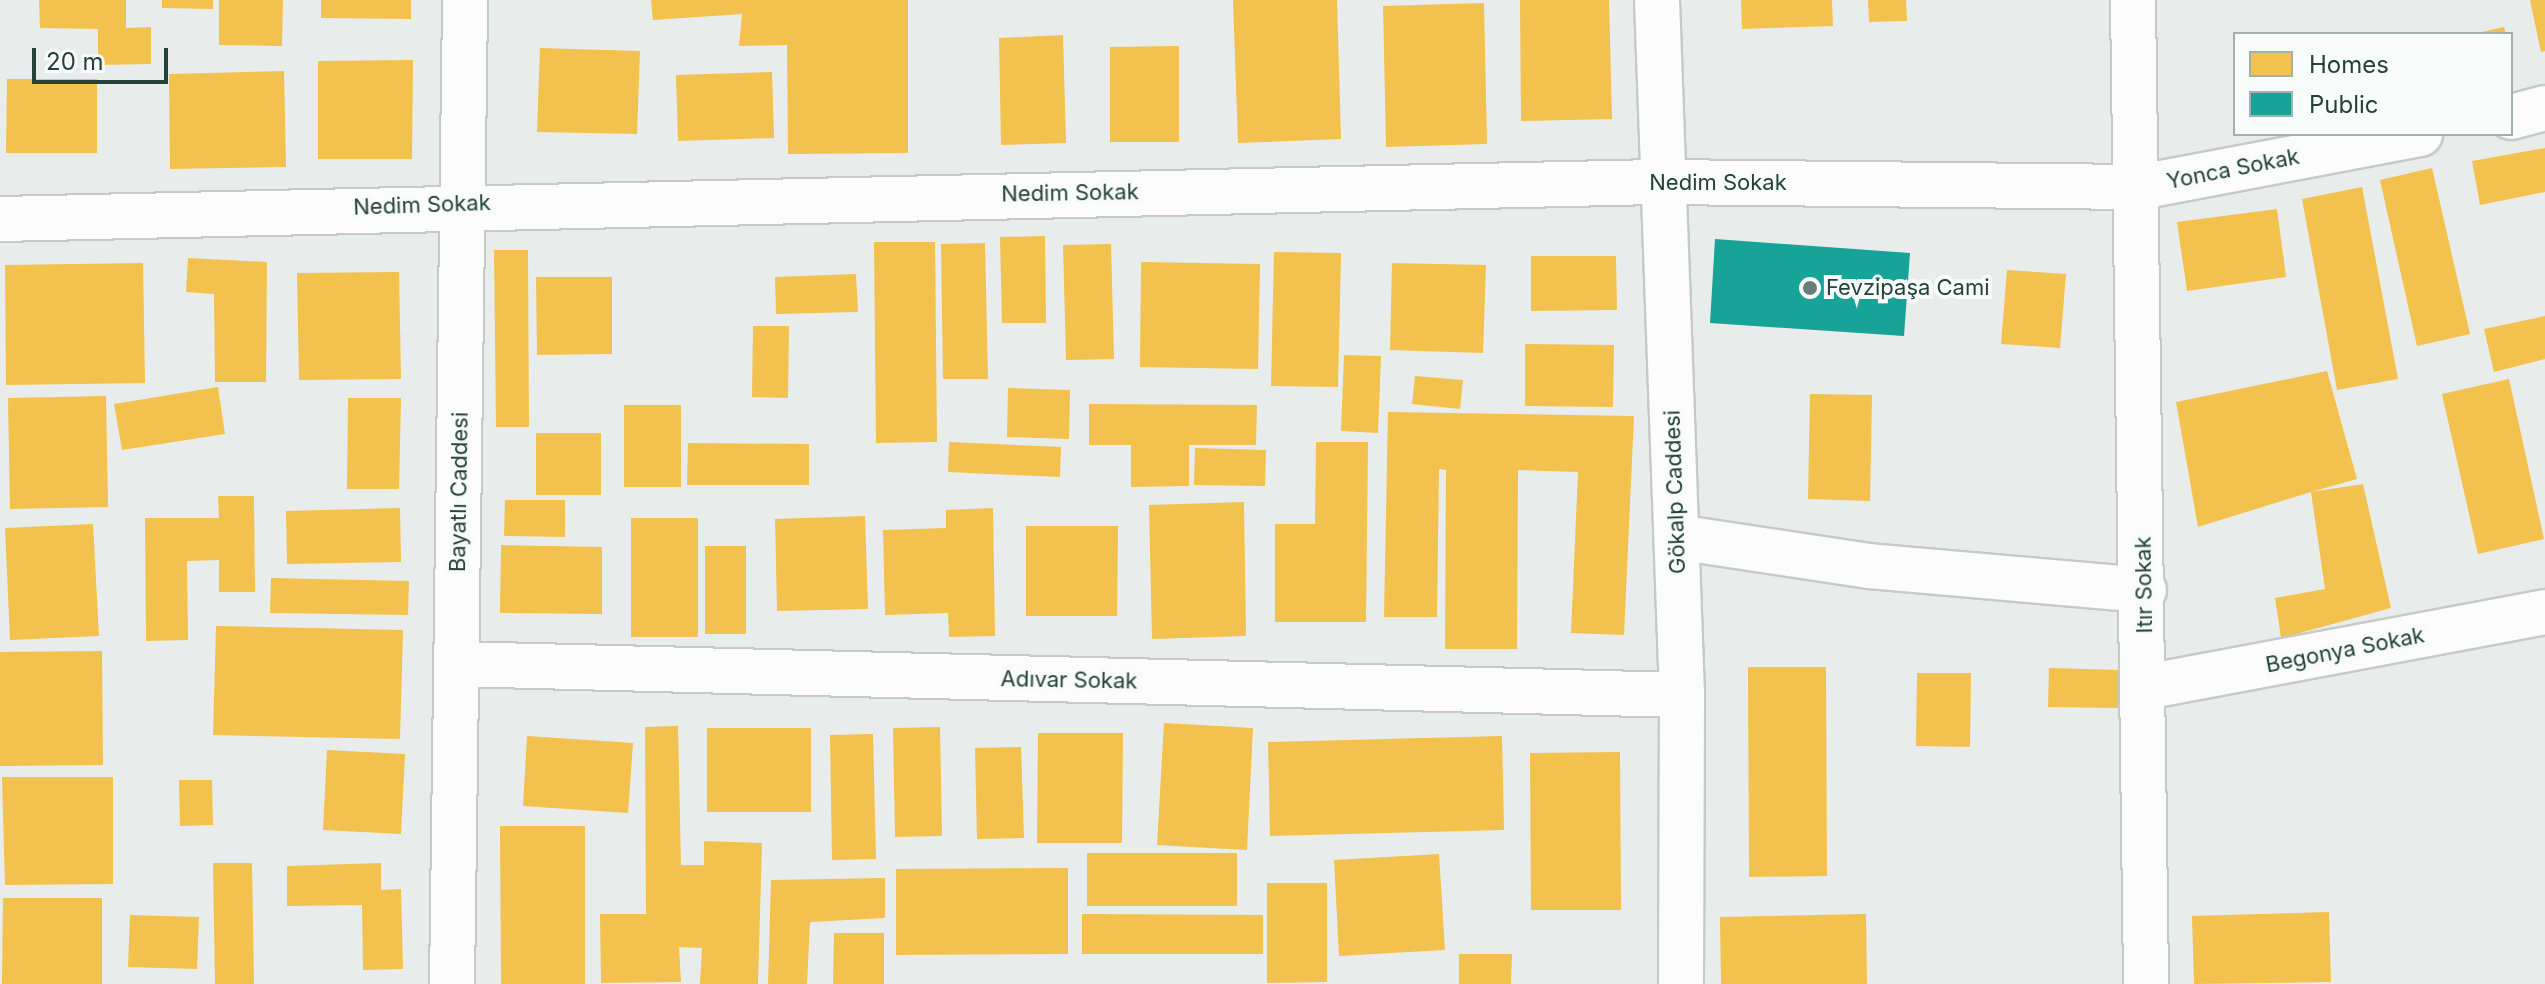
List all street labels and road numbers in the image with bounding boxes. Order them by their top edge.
street label: Yonca Sokak [2164,143,2302,195]
street label: Nedim Sokak [1649,170,1787,196]
street label: Nedim Sokak [1001,179,1139,207]
street label: Nedim Sokak [353,189,491,221]
street label: Gökalp Caddesi [1659,410,1691,574]
street label: Bayatlı Caddesi [444,412,474,572]
street label: Itır Sokak [2130,536,2158,634]
street label: Begonya Sokak [2263,622,2427,678]
street label: Adıvar Sokak [1000,666,1138,694]

